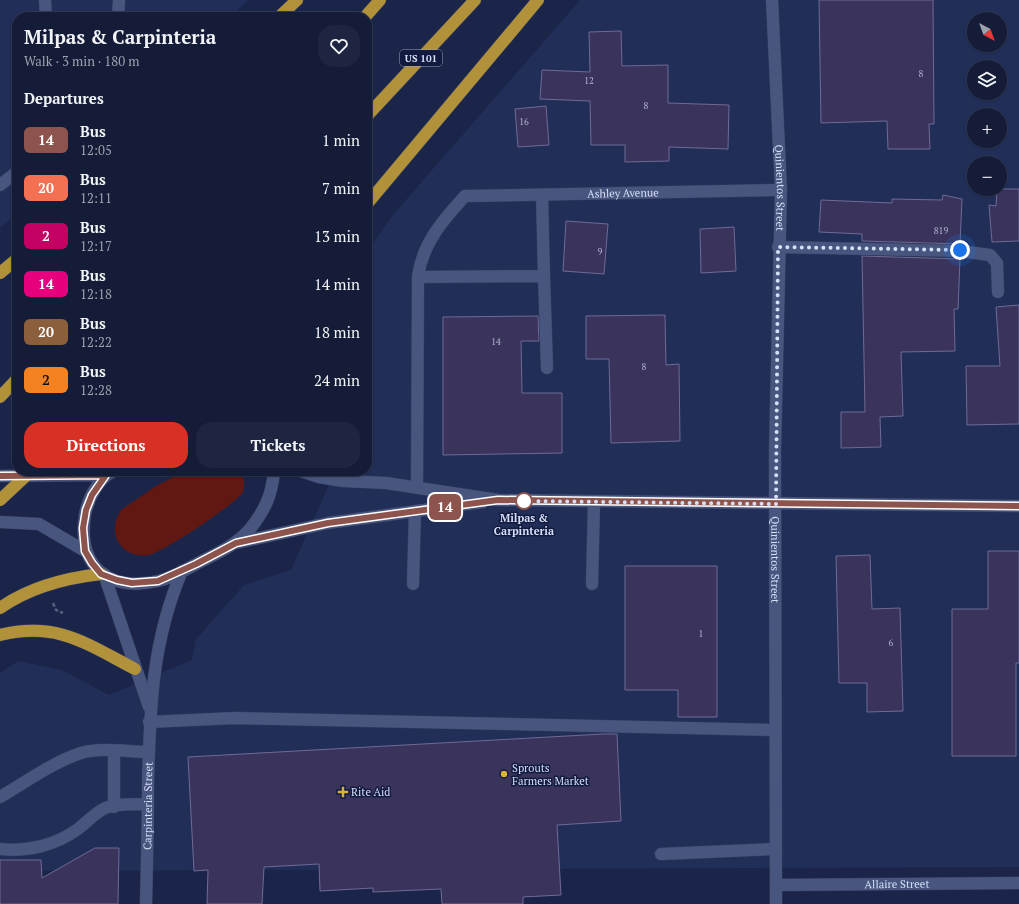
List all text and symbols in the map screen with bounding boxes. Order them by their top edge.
north arrow [967,12,1007,52]
map controls [967,12,1007,196]
text: Milpas & Carpinteria [24,24,216,49]
button: heart [318,25,360,67]
road number: US 101 [400,50,442,66]
text: Walk · 3 min · 180 m [24,52,139,70]
button: layers [967,60,1007,100]
house number: 8 [919,68,924,80]
house number: 12 [584,75,594,87]
text: Departures [24,88,104,108]
house number: 8 [644,100,649,112]
button: + [967,108,1007,148]
house number: 16 [519,116,529,128]
text: Bus [80,121,106,141]
text: 14 [38,130,54,149]
text: 1 min [322,130,360,150]
text: 12:05 [80,141,112,159]
street label: Quinientos Street [772,144,788,231]
button: − [967,156,1007,196]
text: Bus [80,169,106,189]
text: 20 [38,178,54,197]
text: 7 min [322,178,360,198]
street label: Ashley Avenue [587,185,659,201]
text: 12:11 [80,189,112,207]
text: Bus [80,217,106,237]
house number: 819 [934,225,948,237]
text: 2 [42,226,50,245]
text: 13 min [314,226,360,246]
text: 12:17 [80,237,112,255]
your location [950,240,970,260]
house number: 9 [598,246,603,258]
text: Bus [80,265,106,285]
text: 14 [38,274,54,293]
text: 14 min [314,274,360,294]
text: 12:18 [80,285,112,303]
text: Bus [80,313,106,333]
text: 20 [38,322,54,341]
text: 18 min [314,322,360,342]
text: 12:22 [80,333,112,351]
house number: 14 [491,336,501,348]
text: Bus [80,361,106,381]
house number: 8 [642,361,647,373]
text: 2 [42,370,50,389]
text: 24 min [314,370,360,390]
text: 12:28 [80,381,112,399]
button: Directions [24,422,188,468]
button: Tickets [196,422,360,468]
marker: Milpas & Carpinteria [515,492,533,510]
line badge: 14 [427,494,463,520]
text: 14 [437,497,453,516]
place label: Milpas & Carpinteria [494,511,554,538]
street label: Quinientos Street [768,516,782,603]
house number: 1 [699,628,703,640]
house number: 6 [889,637,894,649]
place label: Sprouts Farmers Market [512,761,589,788]
street label: Carpinteria Street [140,762,156,850]
marker: Sprouts Farmers Market [499,769,509,779]
place label: Rite Aid [351,785,390,799]
marker: Rite Aid [338,787,348,797]
street label: Allaire Street [864,877,930,891]

